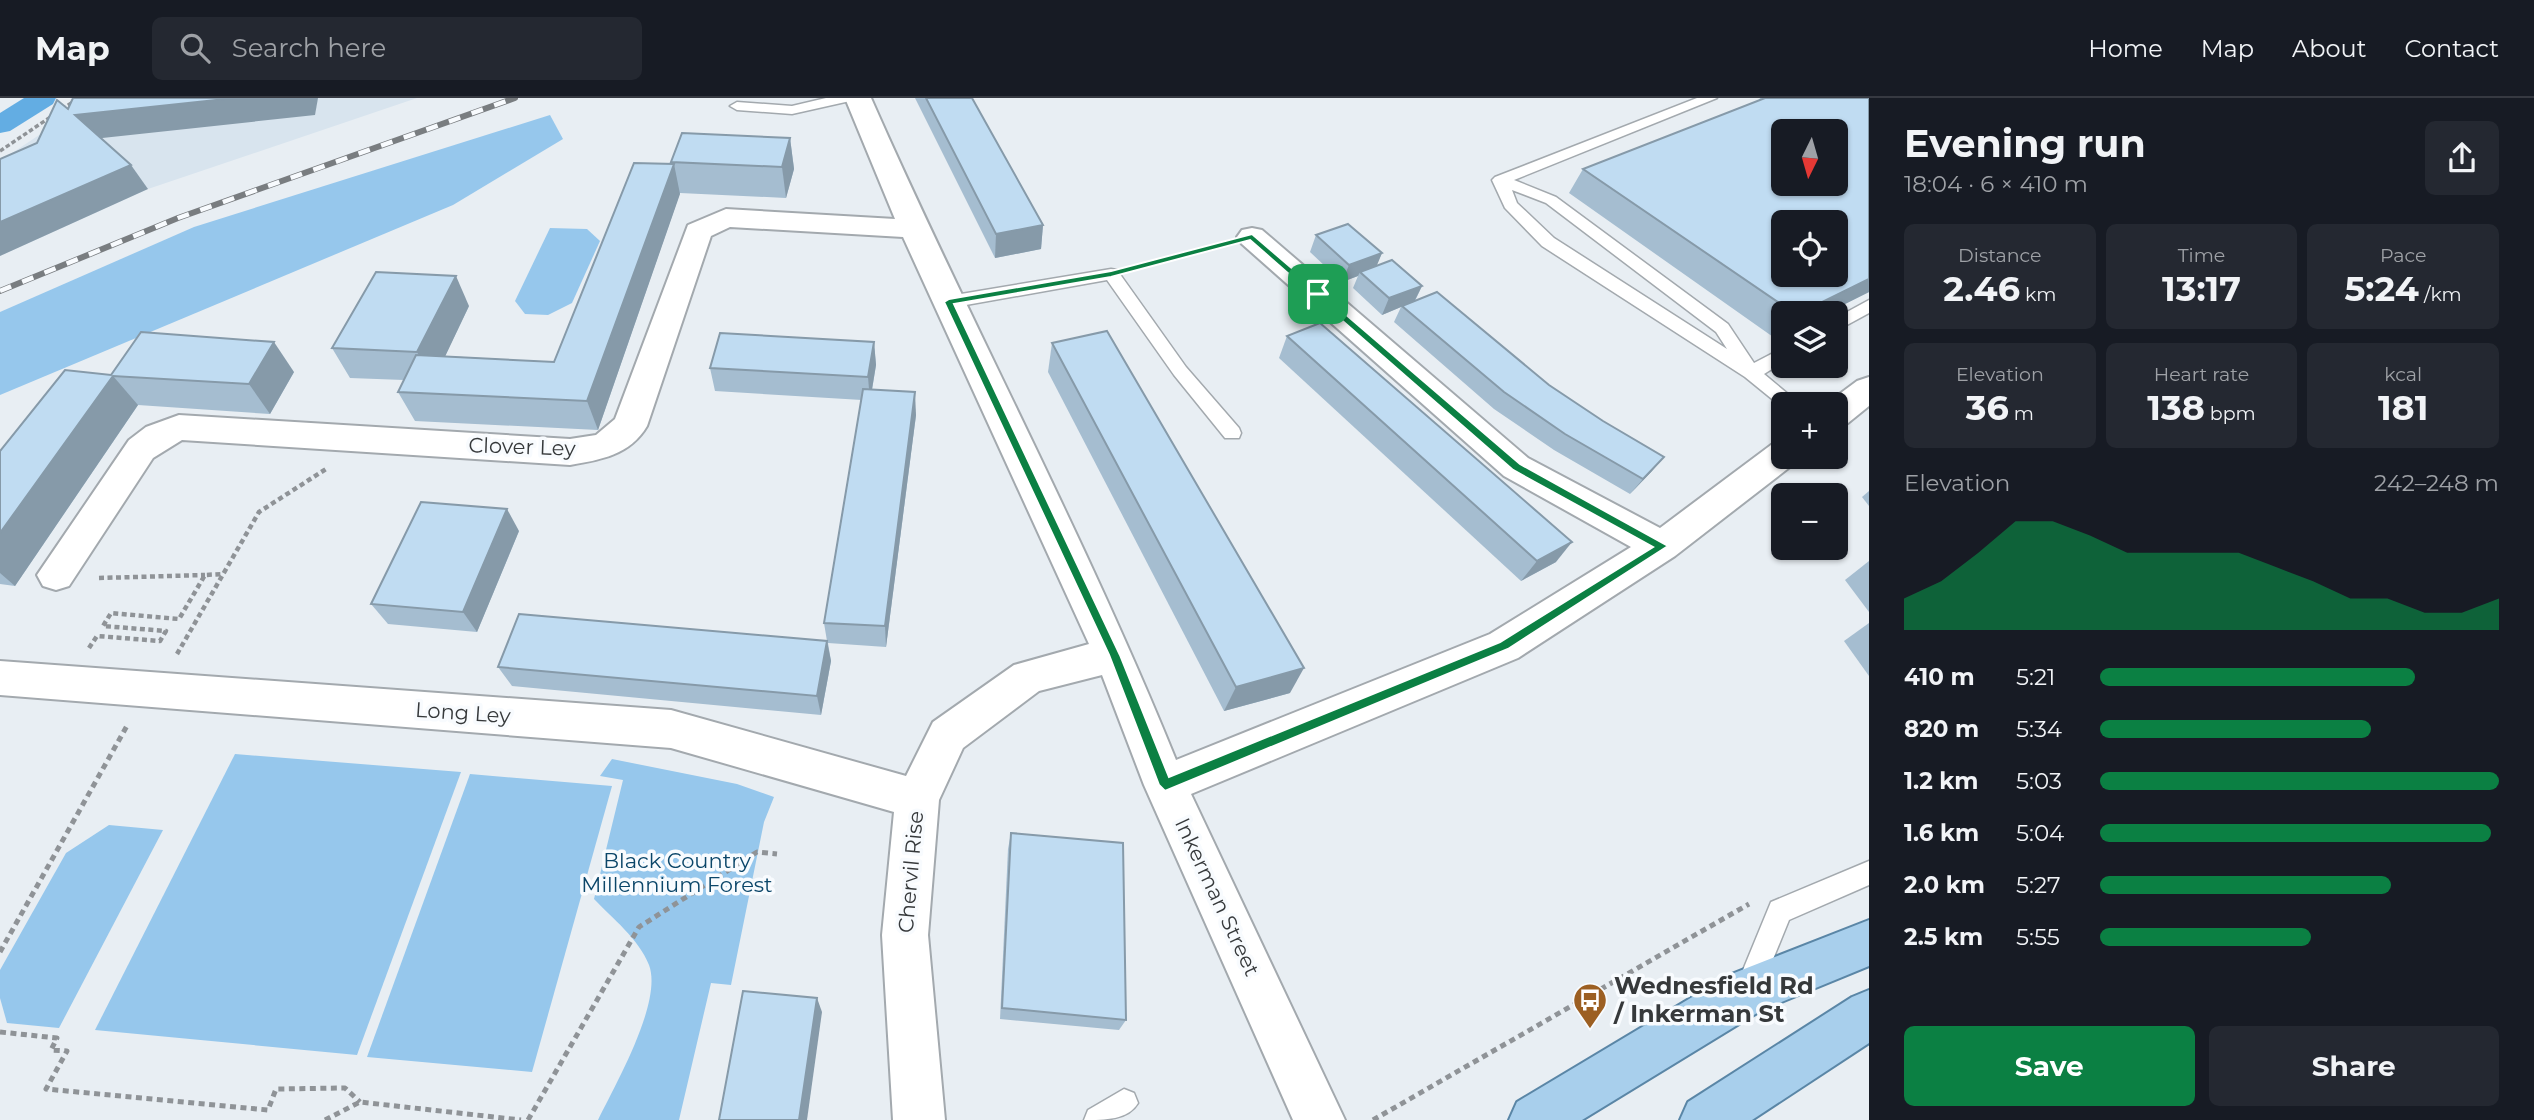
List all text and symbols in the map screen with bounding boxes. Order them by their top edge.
search box [152,17,642,80]
text: Map [35,28,110,68]
icon: search [176,29,214,67]
text: Search here [232,32,386,64]
text: Home [2088,34,2163,63]
text: Map [2201,34,2254,63]
text: About [2292,34,2366,63]
text: Contact [2404,34,2499,63]
north arrow [1771,119,1848,196]
map controls [1771,119,1848,560]
text: Evening run [1904,120,2146,167]
button: share [2425,121,2499,195]
text: 18:04 · 6 × 410 m [1904,170,2088,198]
button: locate [1771,210,1848,287]
text: Distance [1958,244,2042,267]
text: Time [2178,244,2225,267]
text: Pace [2380,244,2426,267]
pin [1288,264,1348,324]
text: 2.46 [1943,267,2020,310]
text: 13:17 [2162,267,2241,310]
text: 5:24 [2345,267,2419,310]
icon: arrive [1299,275,1337,313]
text: km [2020,283,2056,306]
text: /km [2419,283,2462,306]
button: layers [1771,301,1848,378]
text: Elevation [1956,363,2044,386]
text: Heart rate [2154,363,2249,386]
text: kcal [2384,363,2422,386]
text: 36 [1966,386,2009,429]
text: 138 [2147,386,2205,429]
text: 181 [2378,386,2428,429]
button: + [1771,392,1848,469]
text: m [2009,402,2034,425]
text: bpm [2205,402,2256,425]
street label: Clover Ley [468,432,577,461]
text: Elevation [1904,469,2010,497]
text: 242–248 m [2374,469,2499,497]
button: − [1771,483,1848,560]
text: 410 m [1904,663,1975,691]
text: 5:21 [2016,663,2055,691]
street label: Long Ley [414,697,512,728]
text: 820 m [1904,715,1979,743]
text: 5:34 [2016,715,2062,743]
text: 1.2 km [1904,767,1978,795]
text: 5:03 [2016,767,2062,795]
street label: Chervil Rise [893,810,928,934]
street label: Inkerman Street [1170,814,1265,980]
text: 1.6 km [1904,819,1979,847]
text: 5:04 [2016,819,2064,847]
park label: Black Country Millennium Forest [581,848,773,897]
text: 2.0 km [1904,871,1985,899]
text: 5:27 [2016,871,2060,899]
text: 2.5 km [1904,923,1983,951]
text: 5:55 [2016,923,2060,951]
place label: Wednesfield Rd / Inkerman St [1613,971,1814,1028]
bus stop icon: Wednesfield Rd / Inkerman St [1571,981,1609,1030]
button: Save [1904,1026,2195,1106]
button: Share [2209,1026,2499,1106]

